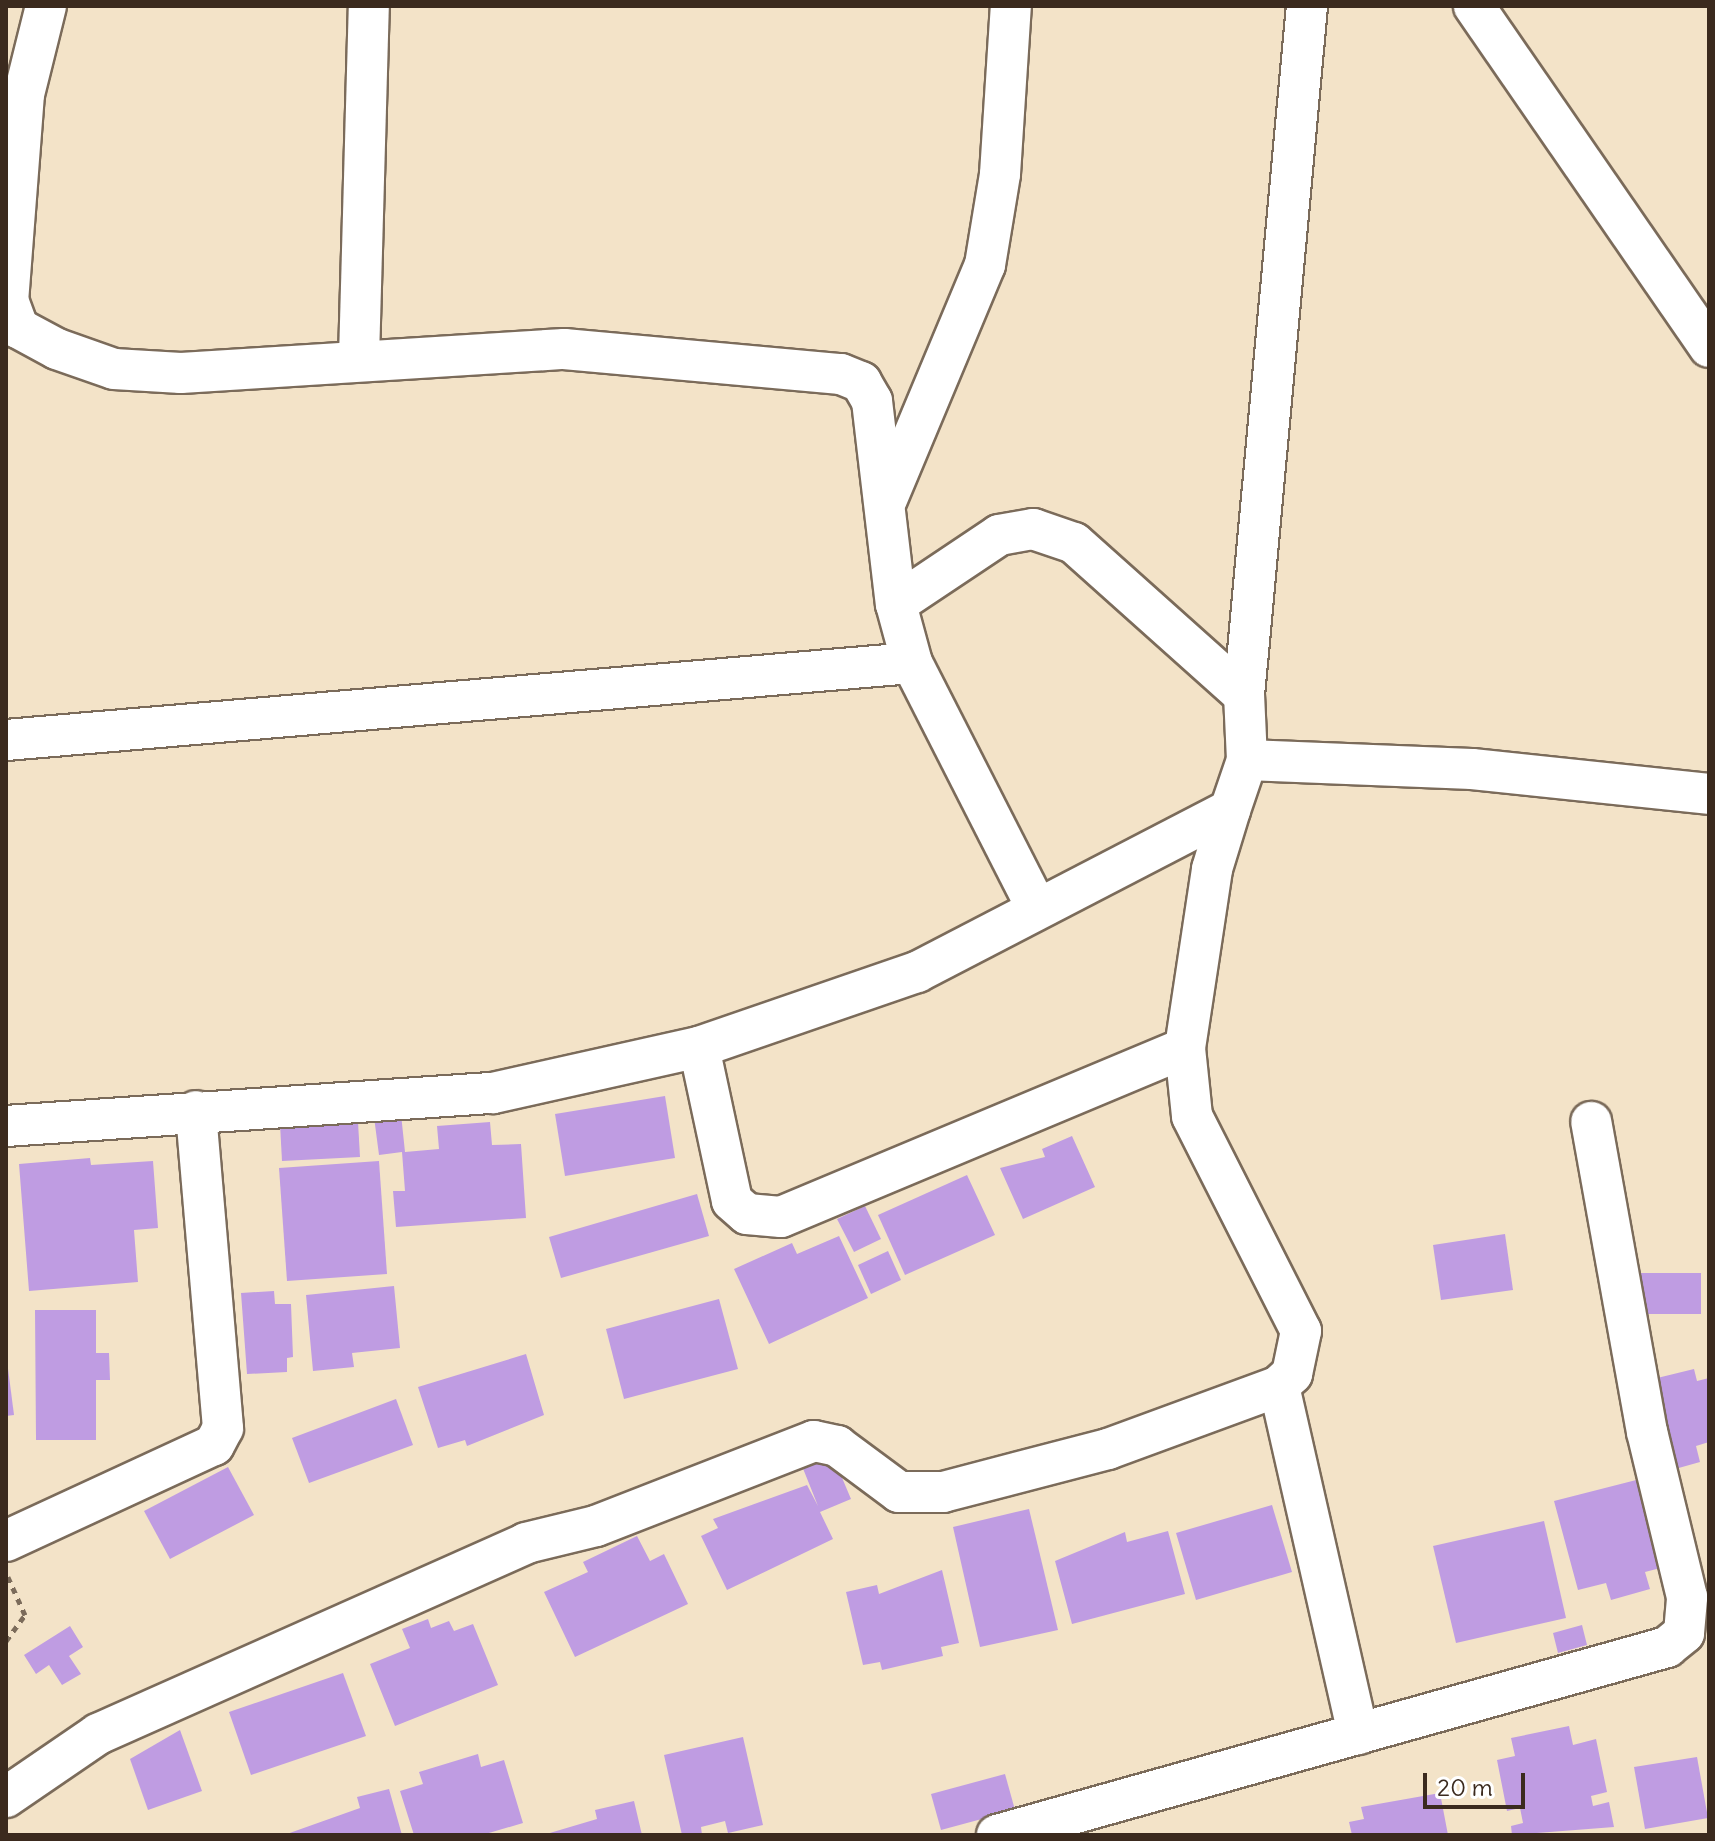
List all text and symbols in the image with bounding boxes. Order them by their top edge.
scale bar [1427,1757,1529,1807]
text: 20 m [1437,1772,1493,1802]

